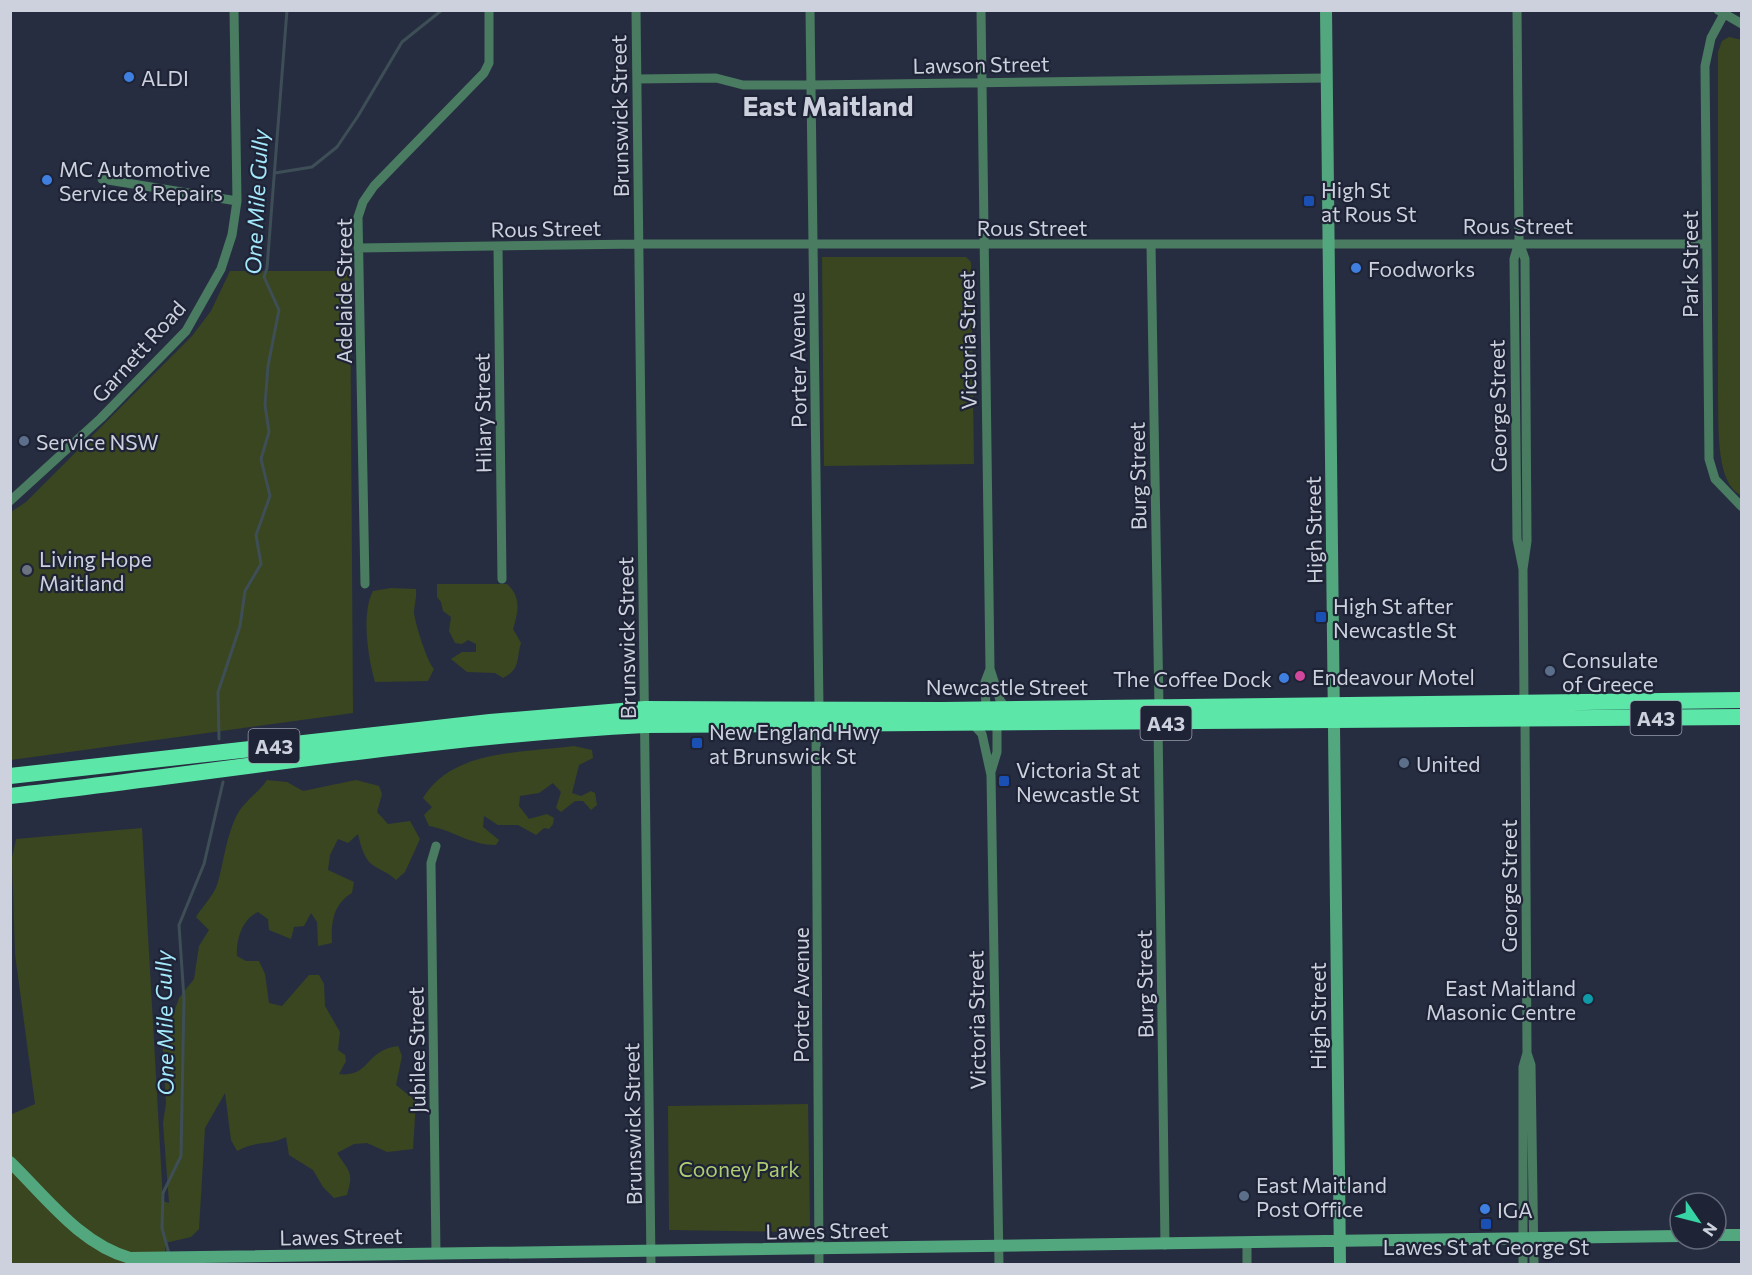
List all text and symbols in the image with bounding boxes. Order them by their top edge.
street label: Brunswick Street [605,35,633,197]
street label: Lawson Street [912,50,1050,78]
place label: ALDI [141,65,189,90]
marker: ALDI [122,70,136,84]
district label: East Maitland [742,89,914,122]
water label: One Mile Gully [239,128,273,275]
place label: MC Automotive Service & Repairs [59,156,223,205]
marker: MC Automotive Service & Repairs [40,173,54,187]
place label: High St at Rous St [1321,177,1417,226]
marker: High St at Rous St [1302,194,1316,208]
street label: Park Street [1677,210,1702,318]
street label: Rous Street [1463,213,1573,238]
street label: Rous Street [490,215,602,241]
street label: Rous Street [977,215,1087,240]
street label: Adelaide Street [331,218,356,364]
place label: Foodworks [1368,256,1475,281]
marker: Foodworks [1349,261,1363,275]
street label: Victoria Street [953,270,981,410]
street label: Porter Avenue [783,292,811,428]
street label: Garnett Road [86,295,190,407]
street label: George Street [1483,339,1511,473]
street label: Hilary Street [468,353,496,473]
street label: Burg Street [1124,422,1150,530]
place label: Service NSW [36,429,159,454]
marker: Service NSW [17,434,31,448]
street label: High Street [1300,476,1326,584]
place label: Living Hope Maitland [39,546,152,595]
street label: Brunswick Street [612,557,640,719]
marker: Living Hope Maitland [20,563,34,577]
place label: High St after Newcastle St [1333,593,1457,642]
marker: High St after Newcastle St [1314,610,1328,624]
place label: Consulate of Greece [1562,647,1658,696]
place label: Endeavour Motel [1312,664,1475,689]
marker: Consulate of Greece [1543,664,1557,678]
place label: The Coffee Dock [1113,666,1272,691]
marker: Endeavour Motel [1293,669,1307,683]
marker: The Coffee Dock [1277,671,1291,685]
street label: Newcastle Street [926,674,1088,699]
road number: A43 [1630,701,1682,735]
road number: A43 [1140,706,1192,740]
place label: New England Hwy at Brunswick St [709,719,880,768]
road number: A43 [248,729,300,763]
marker: New England Hwy at Brunswick St [690,736,704,750]
place label: United [1416,751,1480,776]
marker: United [1397,756,1411,770]
place label: Victoria St at Newcastle St [1016,757,1140,806]
marker: Victoria St at Newcastle St [997,774,1011,788]
street label: George Street [1496,819,1521,953]
street label: Porter Avenue [788,927,813,1063]
street label: Burg Street [1131,930,1157,1038]
water label: One Mile Gully [149,949,179,1096]
street label: Victoria Street [962,950,990,1090]
street label: High Street [1305,962,1330,1070]
place label: East Maitland Masonic Centre [1426,975,1576,1024]
street label: Jubilee Street [402,987,430,1113]
marker: East Maitland Masonic Centre [1581,992,1595,1006]
street label: Brunswick Street [618,1043,646,1205]
park label: Cooney Park [678,1156,800,1181]
place label: East Maitland Post Office [1256,1172,1387,1221]
marker: East Maitland Post Office [1237,1189,1251,1203]
north arrow [1668,1191,1728,1251]
place label: IGA [1497,1197,1533,1222]
marker: IGA [1478,1202,1492,1216]
street label: Lawes Street [765,1216,889,1244]
marker: Lawes St at George St [1479,1217,1493,1231]
text: N [1699,1220,1722,1240]
street label: Lawes Street [279,1222,403,1250]
place label: Lawes St at George St [1383,1234,1589,1259]

